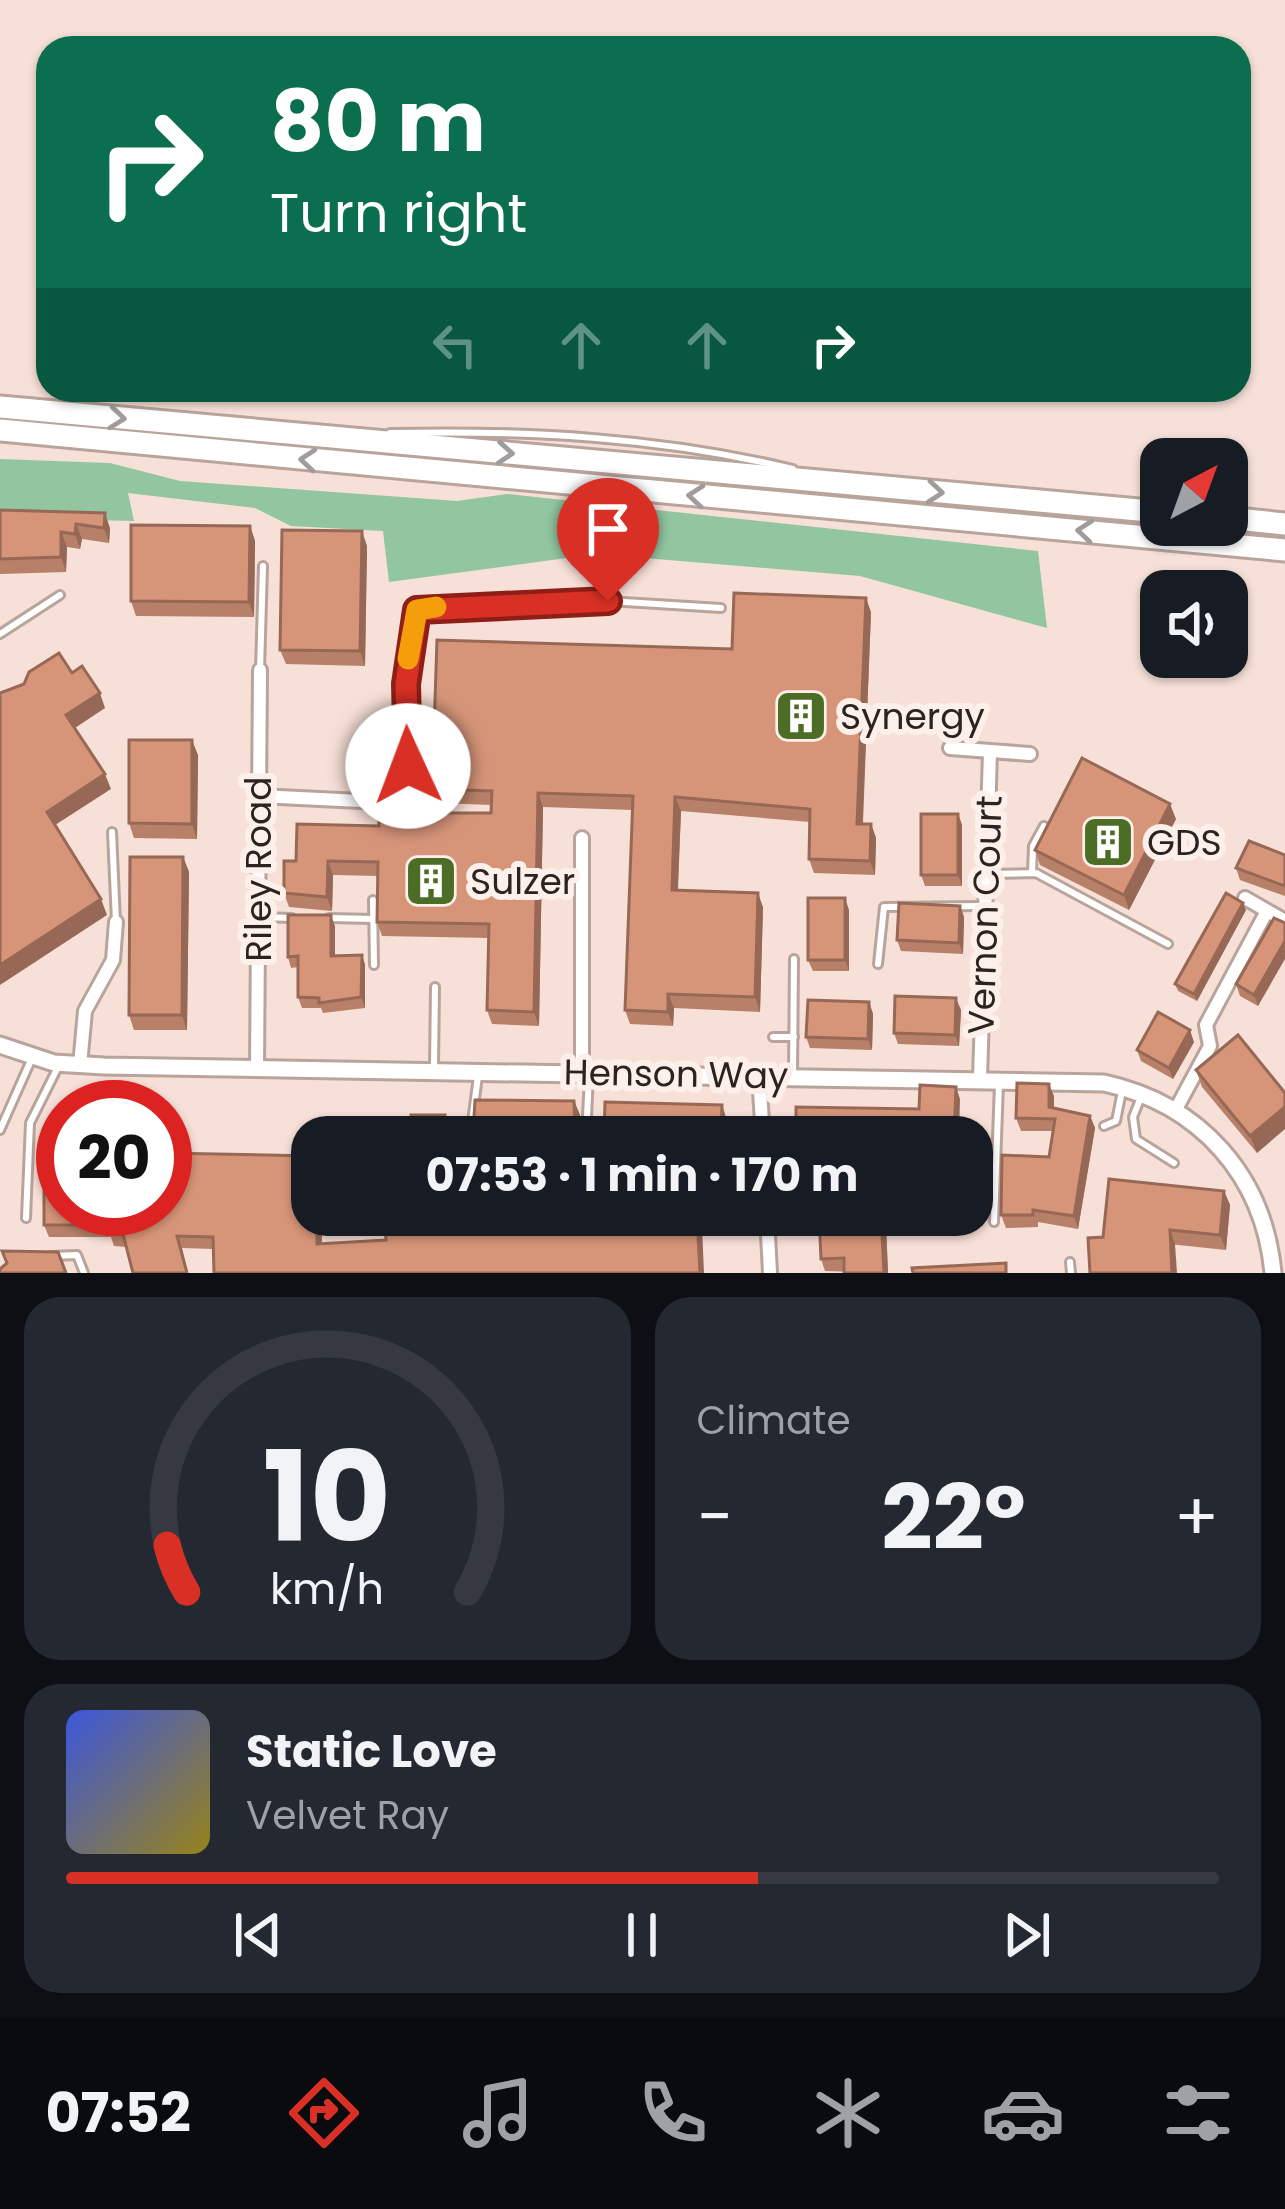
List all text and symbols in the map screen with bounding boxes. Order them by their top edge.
text: 80 m [270,63,486,180]
icon: right [72,84,228,240]
text: Turn right [270,175,527,251]
icon: left [422,312,488,378]
icon: ahead [548,312,614,378]
icon: ahead [674,312,740,378]
icon: right [800,312,866,378]
one-way arrow [107,404,126,430]
north arrow [1140,438,1248,546]
map controls [1140,438,1248,678]
one-way arrow [496,439,515,465]
one-way arrow [298,448,317,474]
pin [557,478,659,601]
one-way arrow [926,479,945,504]
one-way arrow [687,484,706,509]
icon: arrive [575,496,641,562]
one-way arrow [1075,519,1094,545]
button: sound [1140,570,1248,678]
building icon: Synergy [773,688,829,744]
place label: Synergy [840,691,985,742]
position arrow [345,703,471,829]
street label: Riley Road [233,776,284,962]
street label: Vernon Court [955,795,1015,1035]
building icon: GDS [1080,814,1136,870]
place label: GDS [1147,817,1222,868]
building icon: Sulzer [403,853,459,909]
place label: Sulzer [470,856,575,907]
street label: Henson Way [563,1047,789,1101]
speed limit sign: 20 [36,1080,192,1236]
text: 07:53 · 1 min · 170 m [426,1144,859,1207]
text: Climate [697,1393,851,1448]
text: 10 [263,1410,391,1585]
text: 22° [881,1454,1026,1581]
text: − [697,1471,733,1563]
text: + [1174,1471,1219,1563]
text: km/h [270,1558,384,1618]
text: Static Love [246,1720,497,1783]
text: Velvet Ray [246,1788,449,1843]
icon: previous [225,1902,291,1968]
icon: pause [609,1902,675,1968]
icon: next [994,1902,1060,1968]
icon: directions [282,2071,366,2155]
icon: music [456,2071,540,2155]
icon: phone [631,2071,715,2155]
icon: climate [806,2071,890,2155]
icon: car [981,2071,1065,2155]
icon: filters [1156,2071,1240,2155]
text: 07:52 [45,2075,191,2151]

